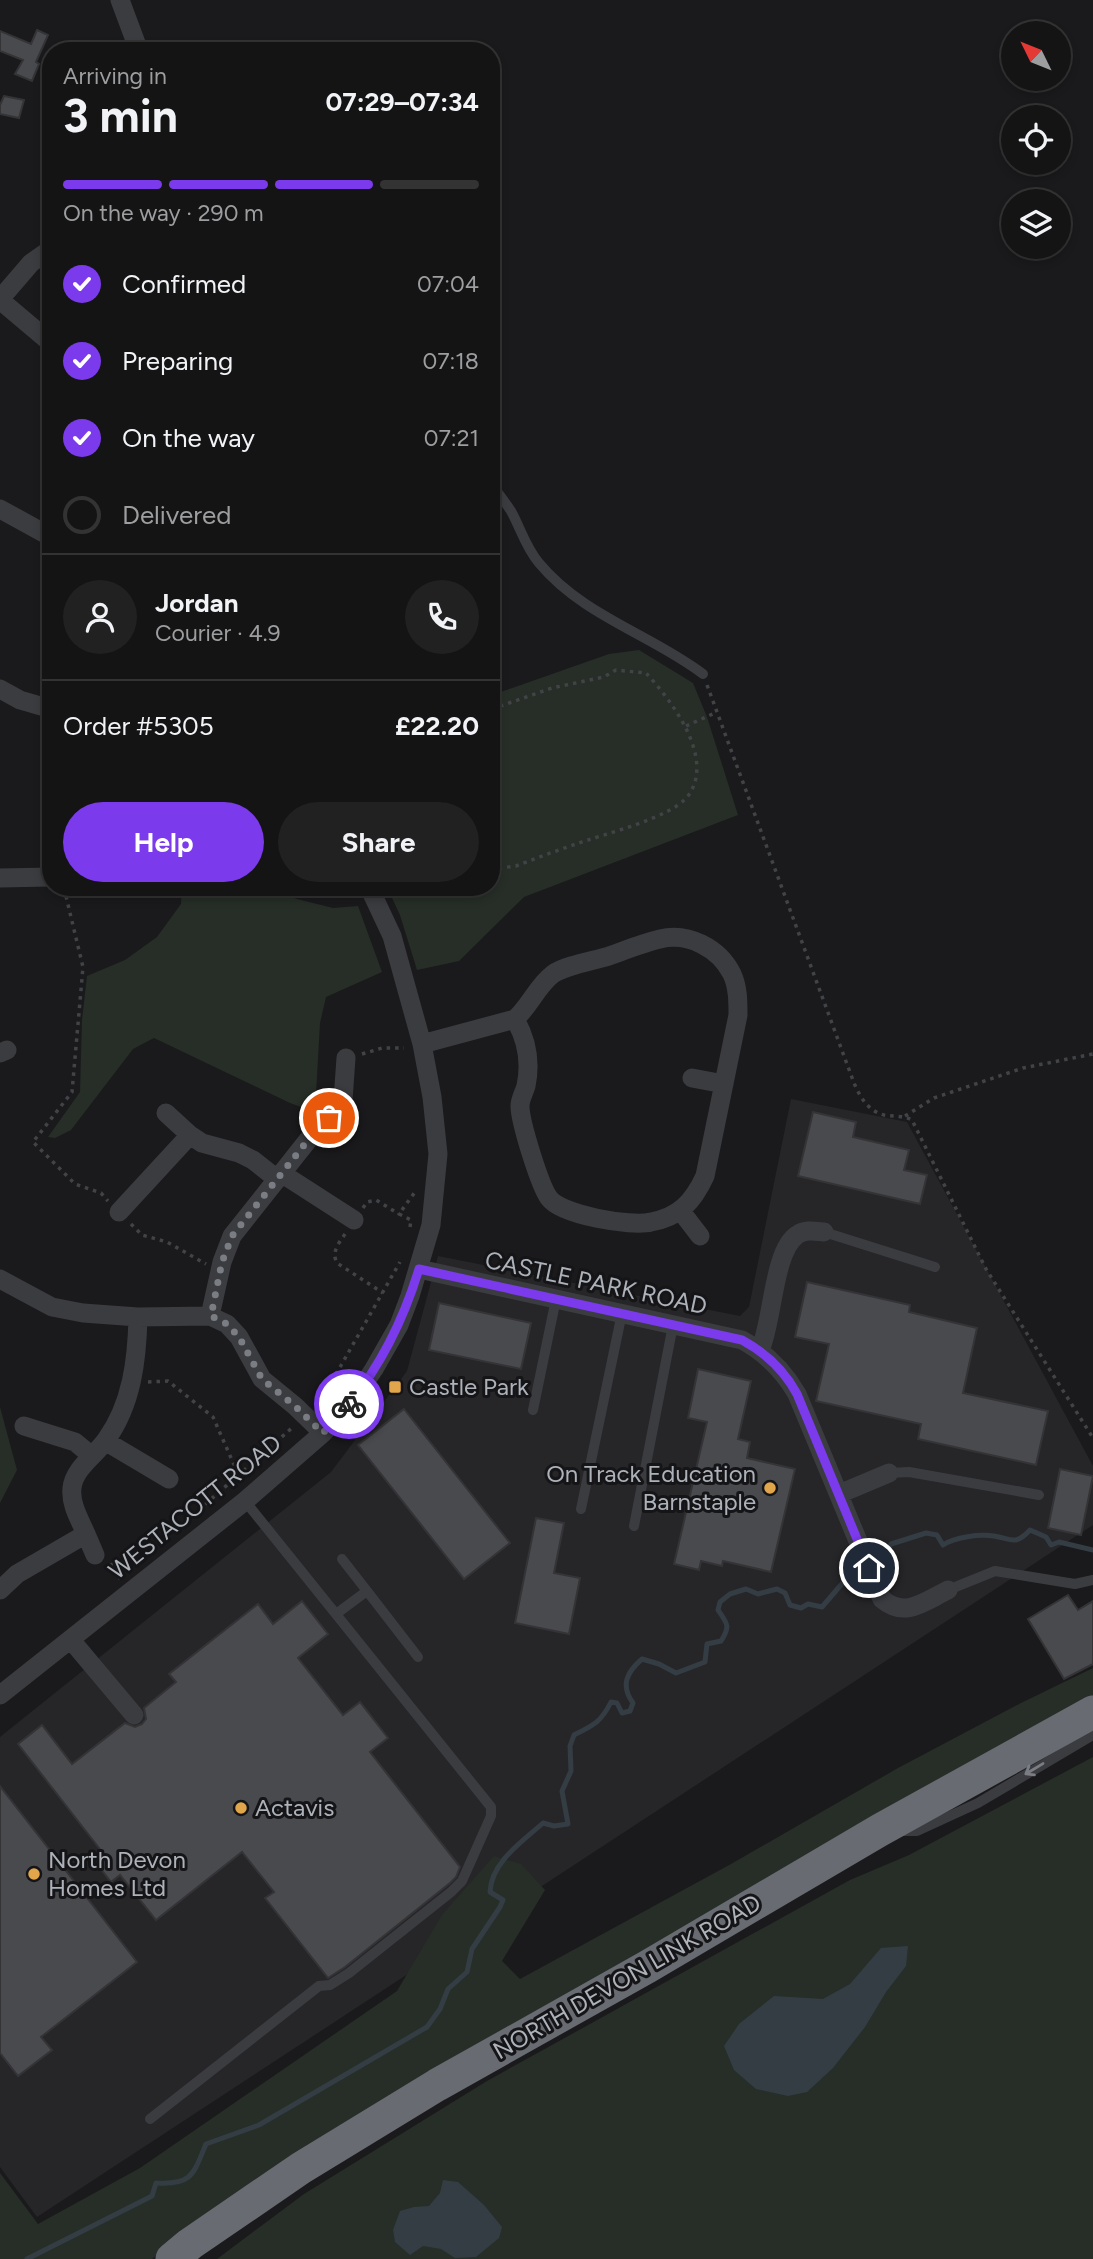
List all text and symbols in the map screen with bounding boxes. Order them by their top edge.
north arrow [1001,21,1071,91]
map controls [1001,21,1071,259]
text: Arriving in [63,62,167,90]
text: 07:29–07:34 [325,86,479,118]
text: 3 min [63,88,178,144]
button: locate [1001,105,1071,175]
button: layers [1001,189,1071,259]
text: On the way · 290 m [63,199,264,227]
icon: check [63,265,101,303]
text: Confirmed [122,268,246,300]
text: 07:04 [417,270,479,298]
icon: check [63,342,101,380]
text: Preparing [122,345,233,377]
text: 07:18 [422,347,479,375]
icon: check [63,419,101,457]
text: On the way [122,422,255,454]
text: 07:21 [424,424,479,452]
text: Delivered [122,499,231,531]
button: person [63,580,137,654]
button: phone [405,580,479,654]
text: Jordan [155,587,238,619]
text: Courier · 4.9 [155,619,281,647]
text: Order #5305 [63,710,214,742]
text: £22.20 [395,710,479,742]
button: Help [63,802,264,882]
button: Share [278,802,479,882]
pin [299,1088,359,1148]
icon: bag [310,1099,348,1137]
street label: CASTLE PARK ROAD [482,1245,710,1320]
courier [314,1369,384,1439]
place label: Castle Park [409,1372,529,1401]
marker: Castle Park [387,1379,403,1395]
icon: bike [330,1385,368,1423]
street label: WESTACOTT ROAD [102,1428,287,1585]
place label: On Track Education Barnstaple [546,1459,756,1516]
marker: On Track Education Barnstaple [762,1480,778,1496]
pin [839,1538,899,1598]
icon: home [850,1549,888,1587]
one-way arrow [1025,1763,1045,1777]
place label: Actavis [255,1793,334,1822]
marker: Actavis [233,1800,249,1816]
place label: North Devon Homes Ltd [48,1845,186,1902]
marker: North Devon Homes Ltd [26,1866,42,1882]
street label: NORTH DEVON LINK ROAD [488,1888,766,2065]

